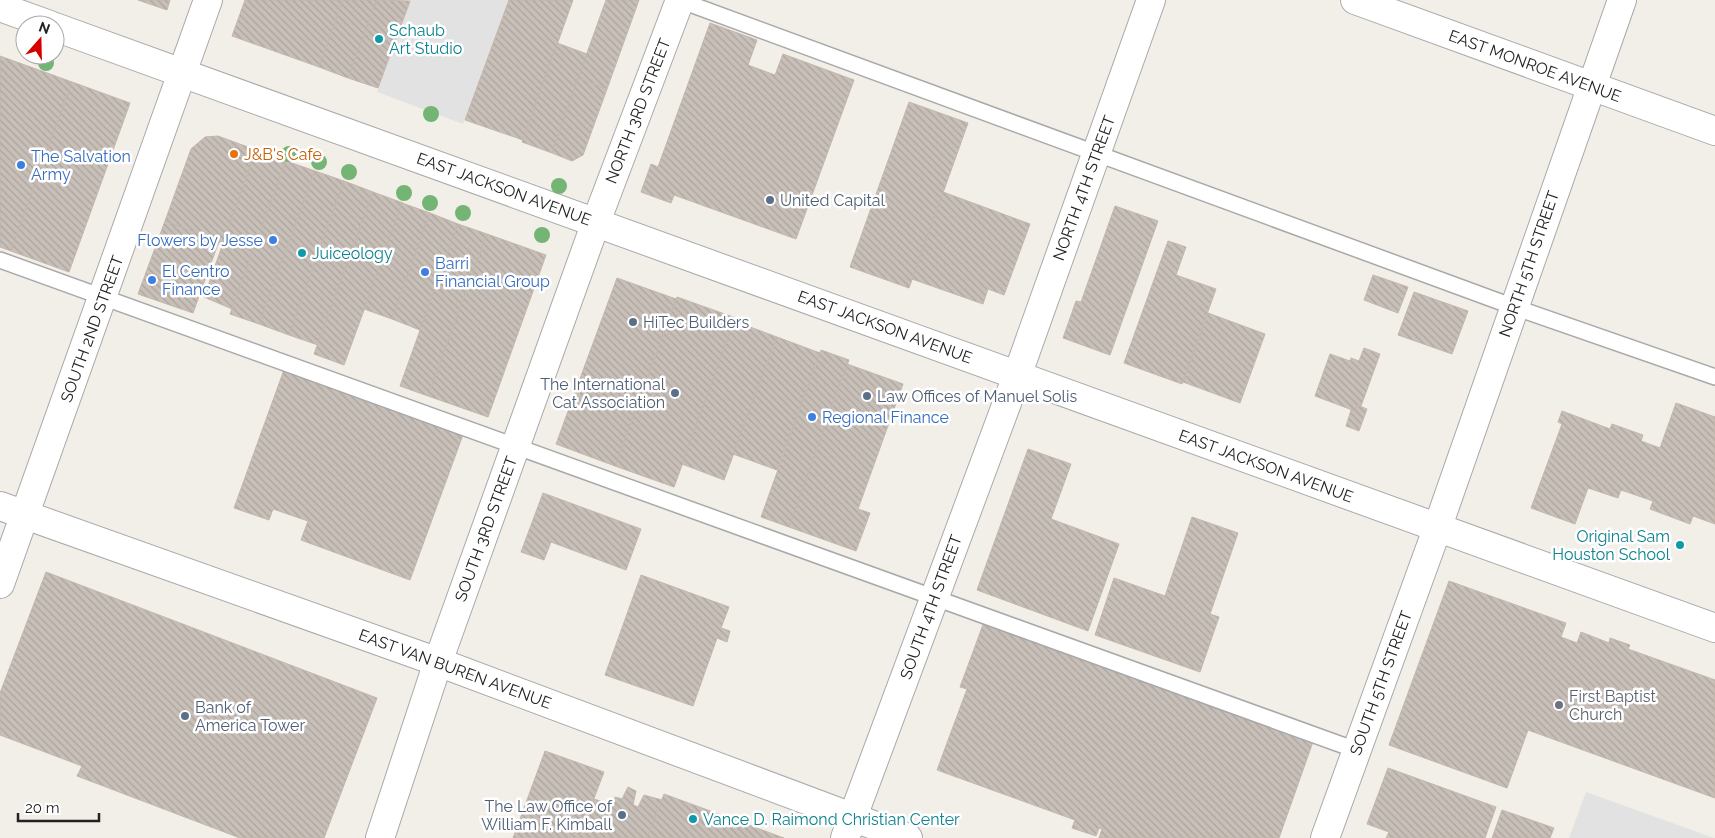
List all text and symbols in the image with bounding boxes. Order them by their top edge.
north arrow [15,15,65,65]
text: N [37,18,52,37]
place label: Schaub Art Studio [389,21,462,58]
street label: EAST MONROE AVENUE [1446,26,1624,106]
marker: Schaub Art Studio [373,33,385,45]
street label: NORTH 3RD STREET [602,35,675,186]
street label: NORTH 4TH STREET [1049,113,1119,263]
place label: J&B's Cafe [244,145,322,164]
place label: The Salvation Army [31,147,131,184]
marker: J&B's Cafe [228,148,240,160]
street label: EAST JACKSON AVENUE [414,149,594,230]
marker: The Salvation Army [15,159,27,171]
street label: NORTH 5TH STREET [1495,188,1563,340]
place label: United Capital [780,191,886,210]
marker: United Capital [764,194,776,206]
place label: Flowers by Jesse [137,231,263,250]
marker: Flowers by Jesse [267,234,279,246]
place label: Juiceology [312,244,393,263]
marker: Juiceology [296,247,308,259]
street label: SOUTH 2ND STREET [57,253,127,405]
place label: Barri Financial Group [435,254,550,291]
place label: El Centro Finance [162,262,230,299]
marker: Barri Financial Group [419,266,431,278]
marker: El Centro Finance [146,274,158,286]
street label: EAST JACKSON AVENUE [795,287,975,368]
place label: HiTec Builders [643,313,749,332]
marker: HiTec Builders [627,316,639,328]
place label: The International Cat Association [540,375,666,412]
marker: The International Cat Association [669,387,681,399]
place label: Law Offices of Manuel Solis [877,387,1077,406]
marker: Law Offices of Manuel Solis [861,390,873,402]
place label: Regional Finance [822,408,949,427]
marker: Regional Finance [806,411,818,423]
street label: EAST JACKSON AVENUE [1176,426,1356,507]
street label: SOUTH 3RD STREET [451,454,521,604]
place label: Original Sam Houston School [1552,527,1671,564]
street label: SOUTH 4TH STREET [896,532,966,682]
marker: Original Sam Houston School [1674,539,1686,551]
street label: SOUTH 5TH STREET [1346,608,1416,758]
street label: EAST VAN BUREN AVENUE [356,625,554,713]
place label: First Baptist Church [1569,687,1656,724]
place label: Bank of America Tower [195,698,305,735]
marker: First Baptist Church [1553,699,1565,711]
marker: Bank of America Tower [179,710,191,722]
scale bar [18,790,99,822]
place label: The Law Office of William F. Kimball [481,797,613,834]
text: 20 m [25,799,60,817]
marker: The Law Office of William F. Kimball [616,809,628,821]
place label: Vance D. Raimond Christian Center [703,810,960,829]
marker: Vance D. Raimond Christian Center [687,813,699,825]

